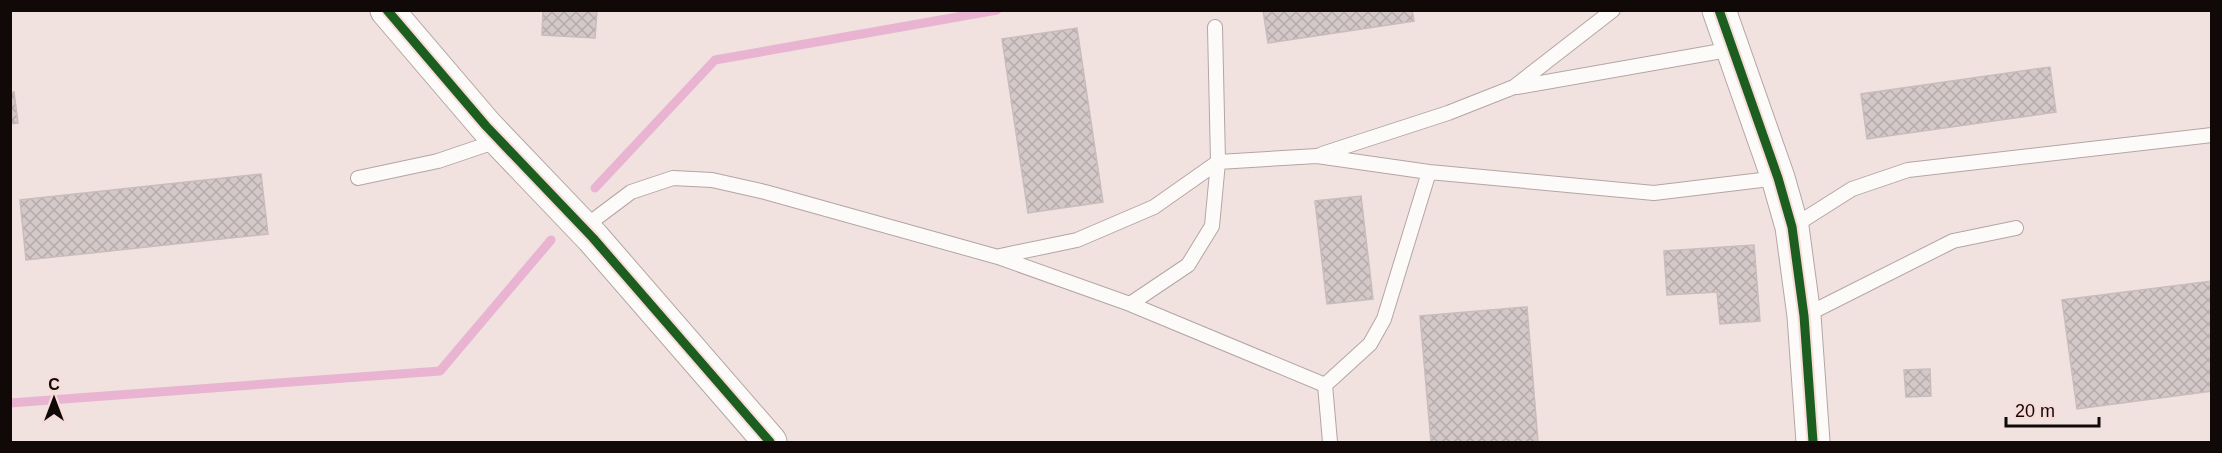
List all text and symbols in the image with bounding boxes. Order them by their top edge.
north arrow [24,369,84,429]
text: С [48,376,60,393]
scale bar [2006,390,2099,428]
text: 20 m [2015,401,2055,421]

